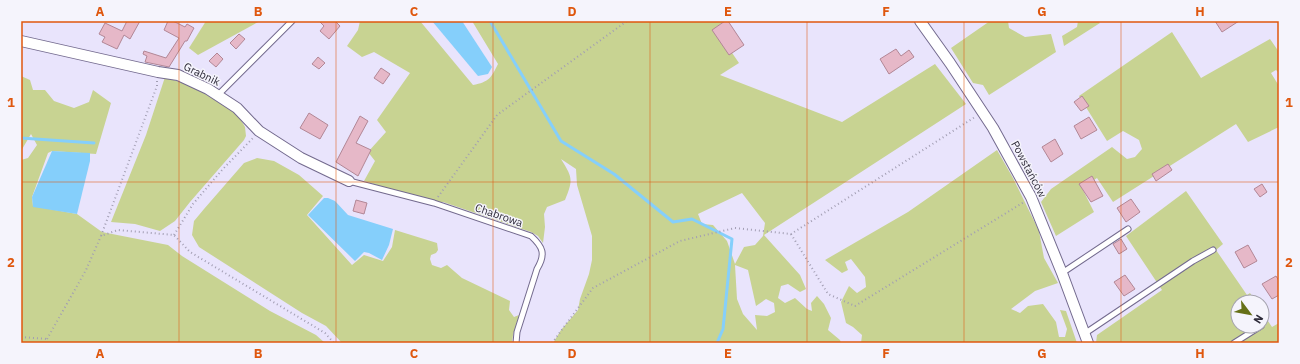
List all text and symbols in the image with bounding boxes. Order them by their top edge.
text: A [96,3,105,20]
text: B [254,3,263,20]
text: C [410,3,419,20]
text: D [567,3,577,20]
text: E [724,3,732,20]
text: F [882,3,890,20]
text: G [1037,3,1047,20]
text: H [1195,3,1205,20]
street label: Grabnik [182,59,223,89]
text: 1 [7,94,15,111]
text: 1 [1285,94,1293,111]
street label: Powstańców [1008,138,1050,200]
street label: Chabrowa [473,200,525,230]
text: 2 [7,254,15,271]
text: 2 [1285,254,1293,271]
north arrow [1230,294,1270,334]
text: N [1250,312,1267,326]
text: A [96,345,105,362]
text: B [254,345,263,362]
text: C [410,345,419,362]
text: D [567,345,577,362]
text: E [724,345,732,362]
text: F [882,345,890,362]
text: G [1037,345,1047,362]
text: H [1195,345,1205,362]

